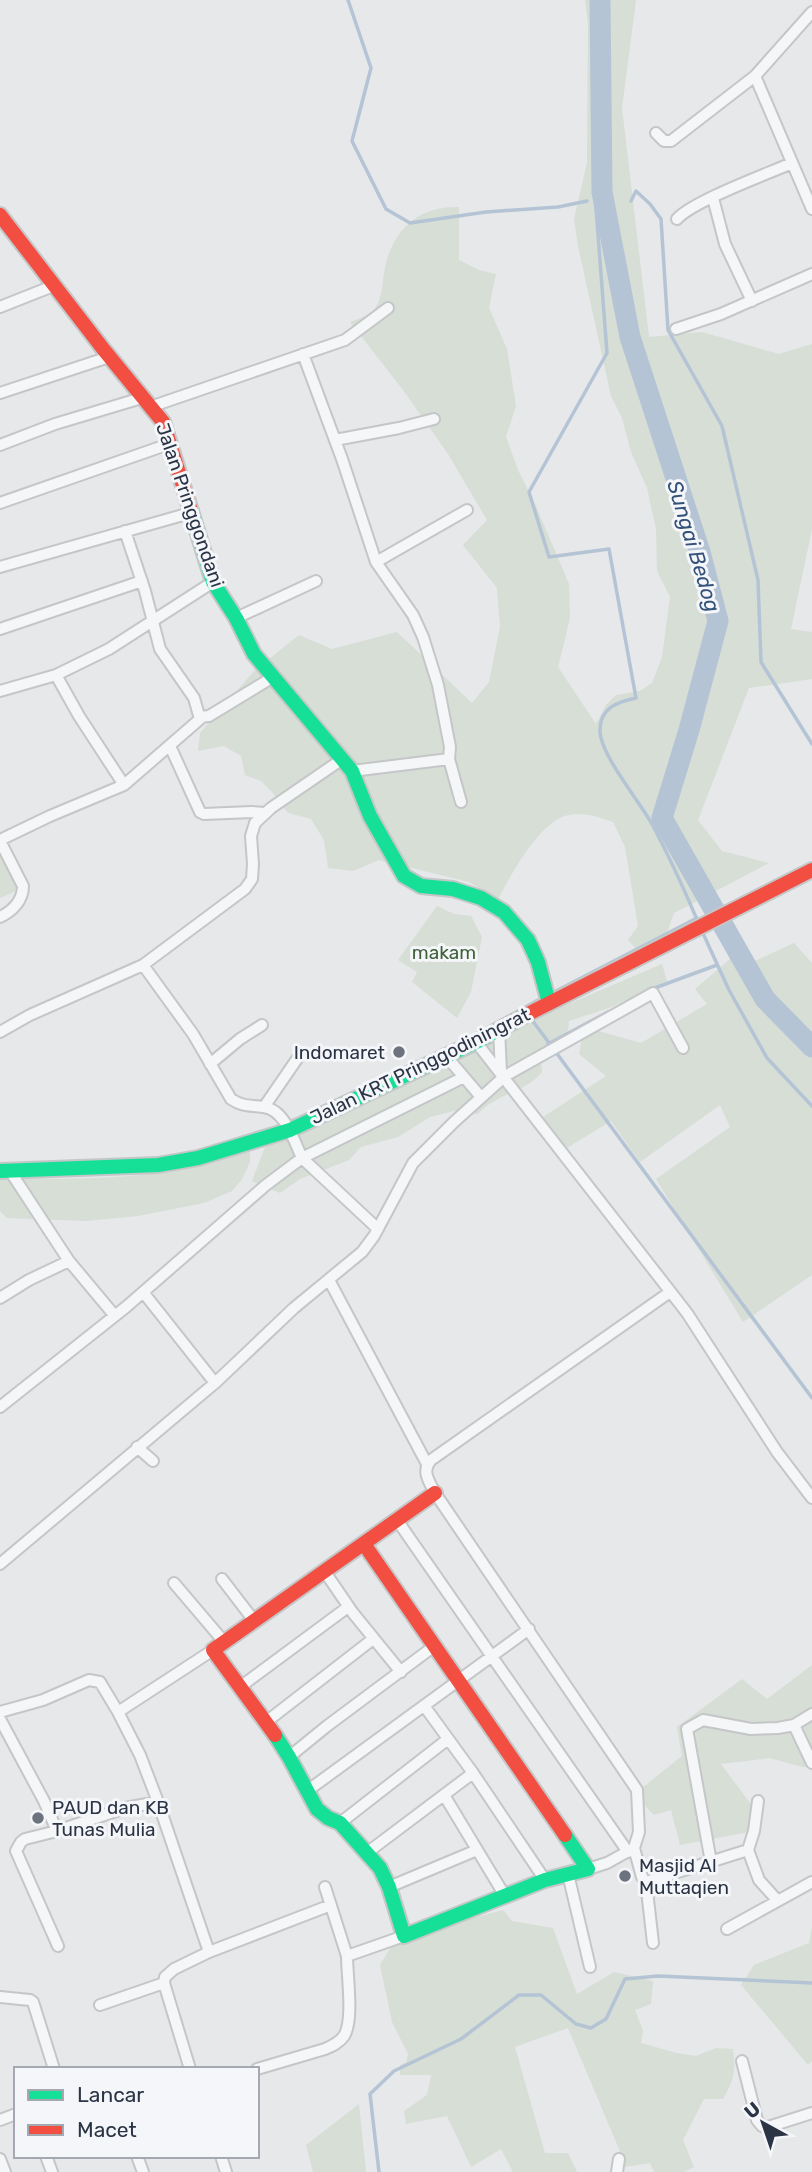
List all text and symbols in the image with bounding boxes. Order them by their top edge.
street label: Jalan Pringgondani [151,420,229,590]
water label: Sungai Bedog [662,477,726,615]
park label: makam [412,941,476,964]
street label: Jalan KRT Pringgodiningrat [306,1002,534,1129]
place label: Indomaret [294,1041,386,1064]
marker: Indomaret [391,1044,407,1060]
place label: PAUD dan KB Tunas Mulia [52,1796,169,1841]
marker: PAUD dan KB Tunas Mulia [30,1810,46,1826]
place label: Masjid Al Muttaqien [639,1854,729,1899]
marker: Masjid Al Muttaqien [617,1868,633,1884]
legend [14,2067,259,2158]
text: Lancar [77,2082,144,2107]
north arrow [728,2088,798,2158]
text: U [740,2097,765,2124]
text: Macet [77,2117,137,2142]

